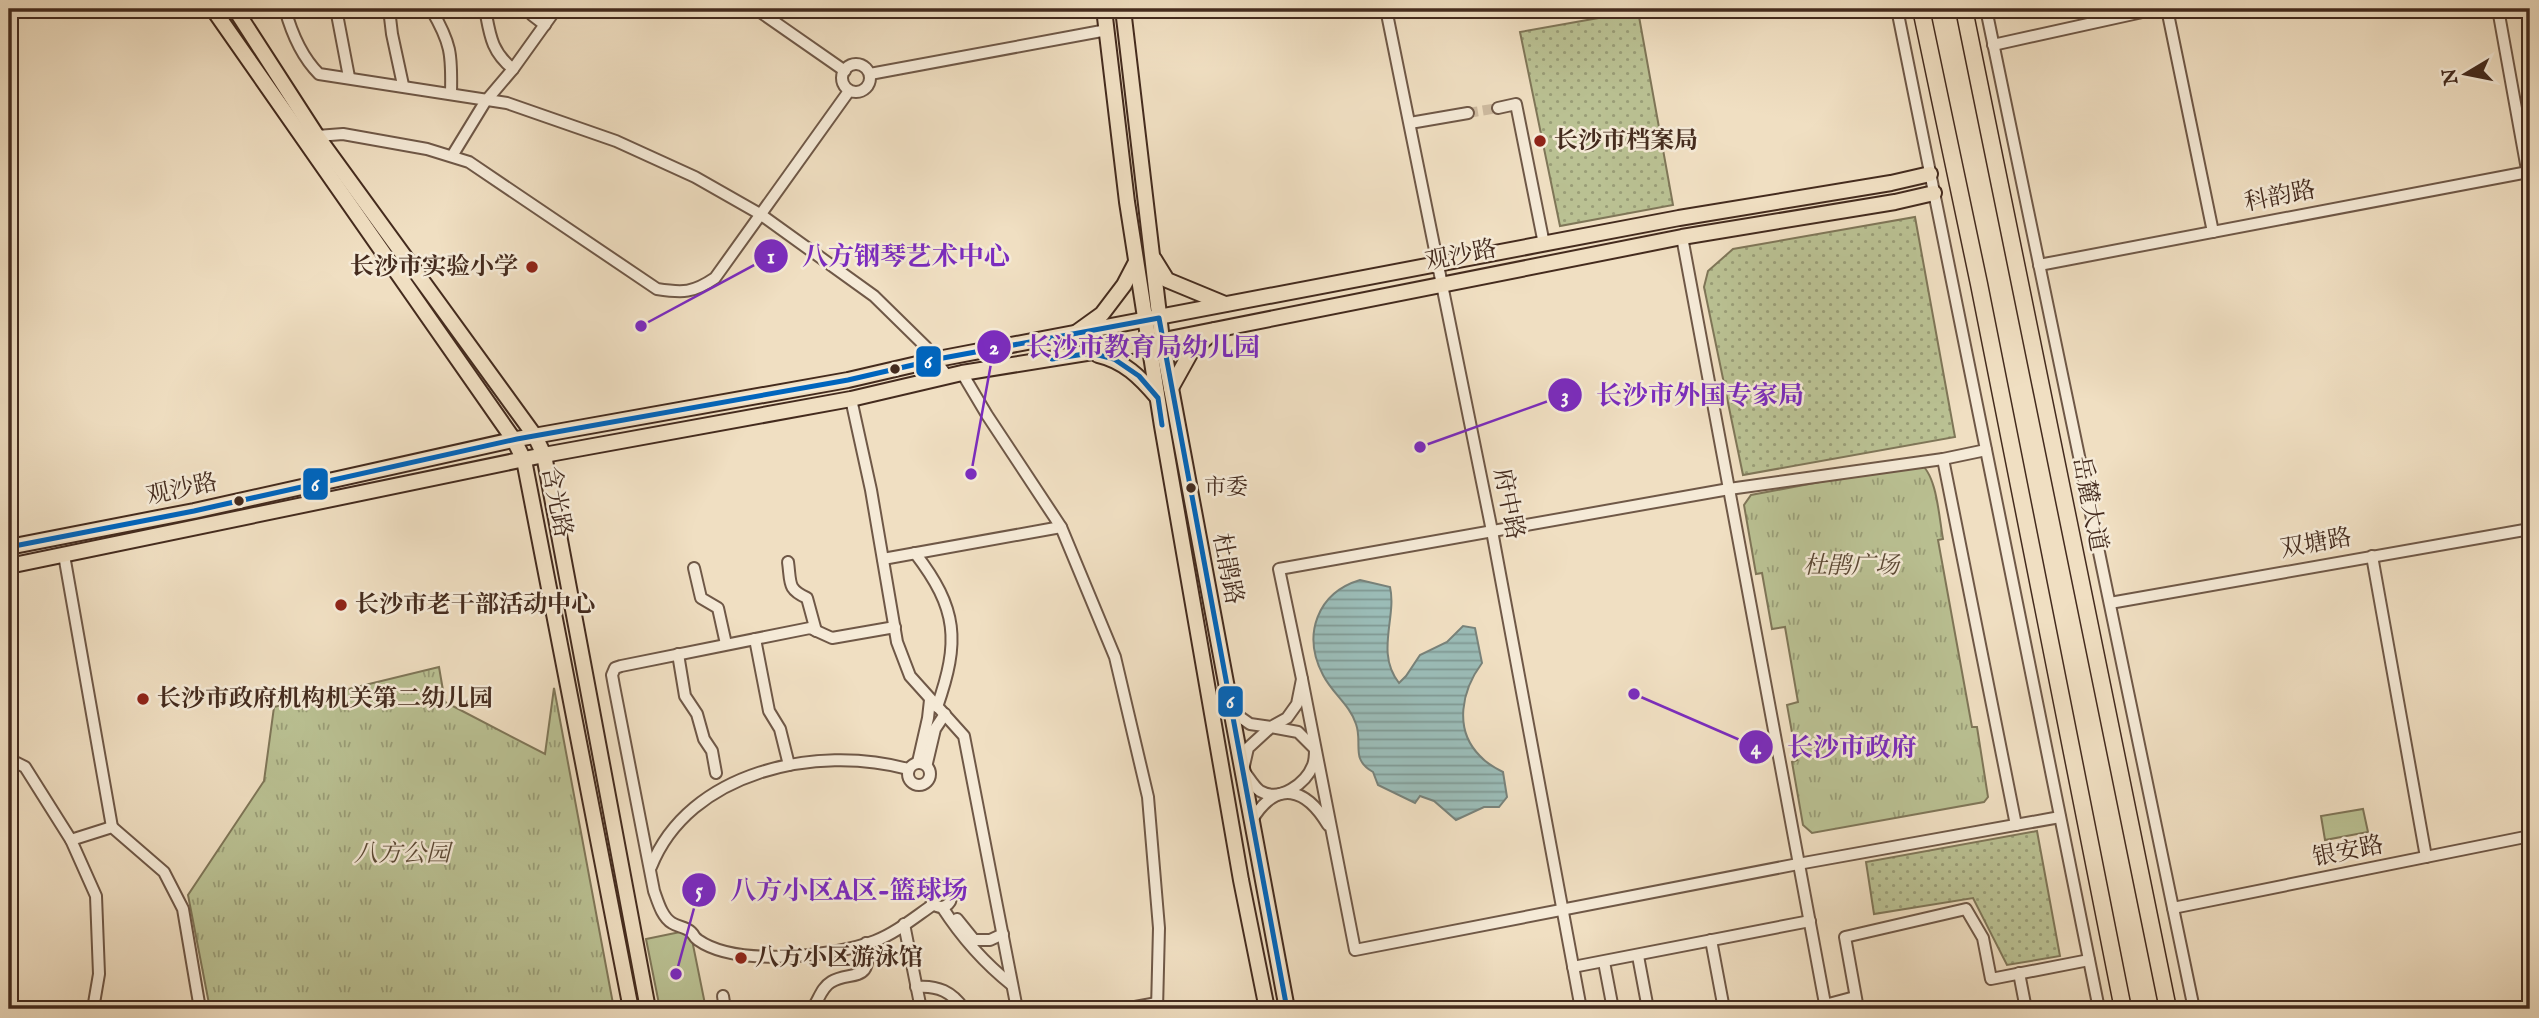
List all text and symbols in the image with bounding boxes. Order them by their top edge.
north arrow [2430,38,2500,108]
text: N [2438,66,2465,88]
place label: 长沙市档案局 [1554,126,1698,157]
marker: 长沙市档案局 [1532,133,1548,149]
street label: 科韵路 [2242,175,2318,219]
callout: 八方钢琴艺术中心 [753,232,1024,279]
street label: 观沙路 [1423,234,1499,278]
text: 八方钢琴艺术中心 [802,241,1010,274]
text: 1 [767,244,775,271]
place label: 长沙市实验小学 [350,252,518,283]
marker: 长沙市实验小学 [524,259,540,275]
callout: 长沙市教育局幼儿园 [977,323,1274,370]
text: 长沙市教育局幼儿园 [1026,332,1260,365]
text: 2 [989,335,999,362]
line badge: 6 [915,345,942,378]
text: 6 [924,351,933,375]
unlabelled marker [888,362,902,376]
callout: 长沙市外国专家局 [1547,371,1818,418]
text: 长沙市外国专家局 [1596,380,1804,413]
text: 3 [1561,383,1569,410]
street label: 岳麓大道 [2065,454,2113,554]
street label: 含光路 [534,464,578,540]
street label: 府中路 [1486,466,1530,542]
street label: 观沙路 [144,467,220,513]
line badge: 6 [302,467,329,501]
text: 6 [311,474,320,498]
place label: 市委 [1204,474,1248,502]
marker: 市委 [1184,481,1198,495]
unlabelled marker [232,494,246,508]
street label: 双塘路 [2278,522,2354,566]
street label: 杜鹃路 [1205,531,1249,607]
park label: 杜鹃广场 [1803,551,1901,582]
place label: 长沙市老干部活动中心 [355,590,595,621]
marker: 长沙市老干部活动中心 [333,597,349,613]
place label: 长沙市政府机构机关第二幼儿园 [157,684,493,715]
line badge: 6 [1217,685,1244,718]
marker: 长沙市政府机构机关第二幼儿园 [135,691,151,707]
text: 6 [1226,691,1235,715]
callout: 长沙市政府 [1738,723,1931,770]
text: 长沙市政府 [1787,732,1917,765]
text: 4 [1751,735,1762,762]
street label: 银安路 [2310,830,2386,874]
park label: 八方公园 [354,839,454,870]
callout: 八方小区A区-篮球场 [681,867,982,914]
text: 八方小区A区-篮球场 [730,875,968,908]
text: 5 [695,878,703,905]
place label: 八方小区游泳馆 [755,943,923,974]
marker: 八方小区游泳馆 [733,950,749,966]

